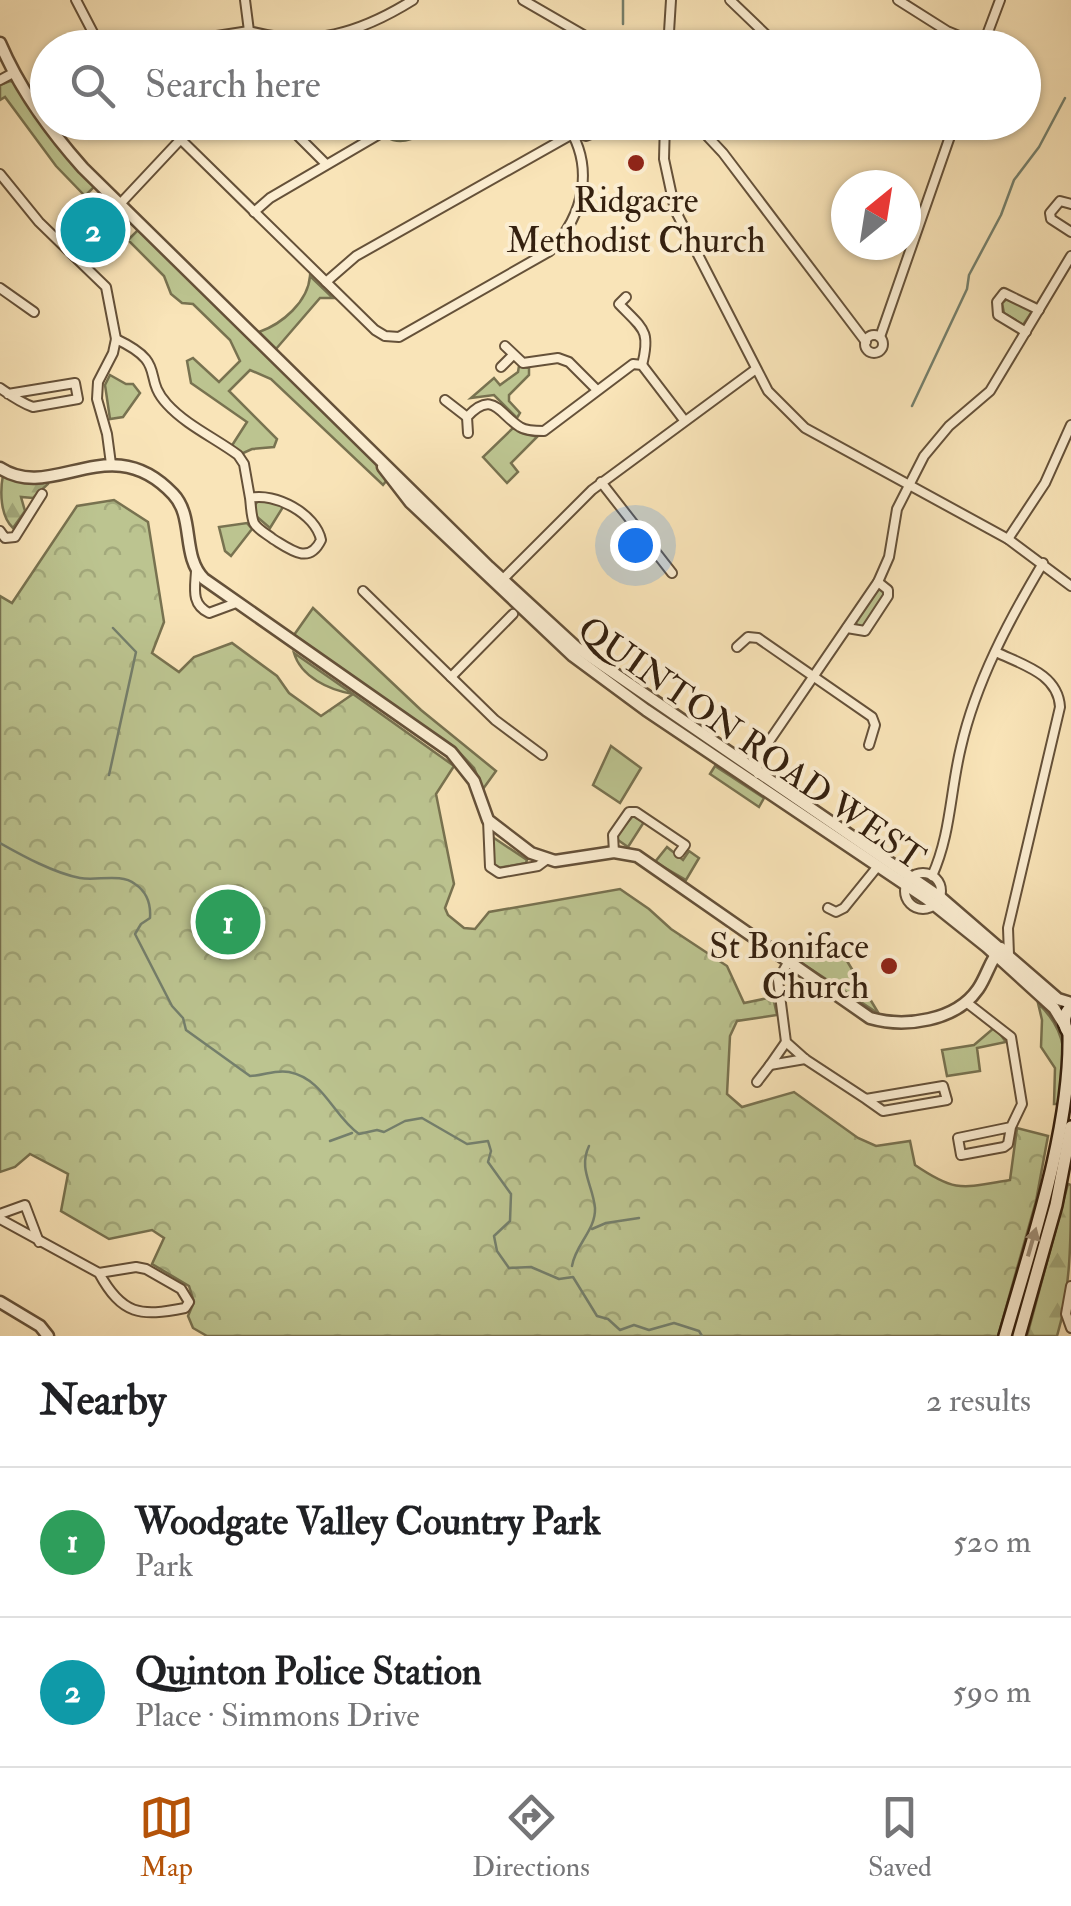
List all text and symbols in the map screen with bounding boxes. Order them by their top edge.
search box [30,30,1041,140]
icon: search [65,58,120,113]
text: Search here [145,61,321,109]
marker: Ridgacre Methodist Church [625,152,647,174]
north arrow [831,170,921,260]
place label: Ridgacre Methodist Church [507,179,765,263]
pin: 2 [61,192,126,268]
your location [610,520,661,571]
street label: QUINTON ROAD WEST [569,607,933,880]
pin: 1 [196,884,260,960]
place label: St Boniface Church [709,925,869,1009]
marker: St Boniface Church [878,955,900,977]
one-way arrow [1024,1226,1040,1257]
text: Nearby [40,1375,166,1427]
text: 2 results [926,1381,1031,1421]
text: Woodgate Valley Country Park [135,1498,601,1546]
text: 1 [67,1522,78,1562]
text: 520 m [953,1522,1031,1562]
text: Park [135,1546,193,1586]
text: Quinton Police Station [135,1648,482,1696]
text: 2 [64,1672,81,1712]
text: 590 m [953,1672,1031,1712]
text: Place · Simmons Drive [135,1696,420,1736]
tab: Map [139,1790,194,1885]
tab: Directions [472,1790,590,1885]
tab: Saved [868,1790,932,1885]

